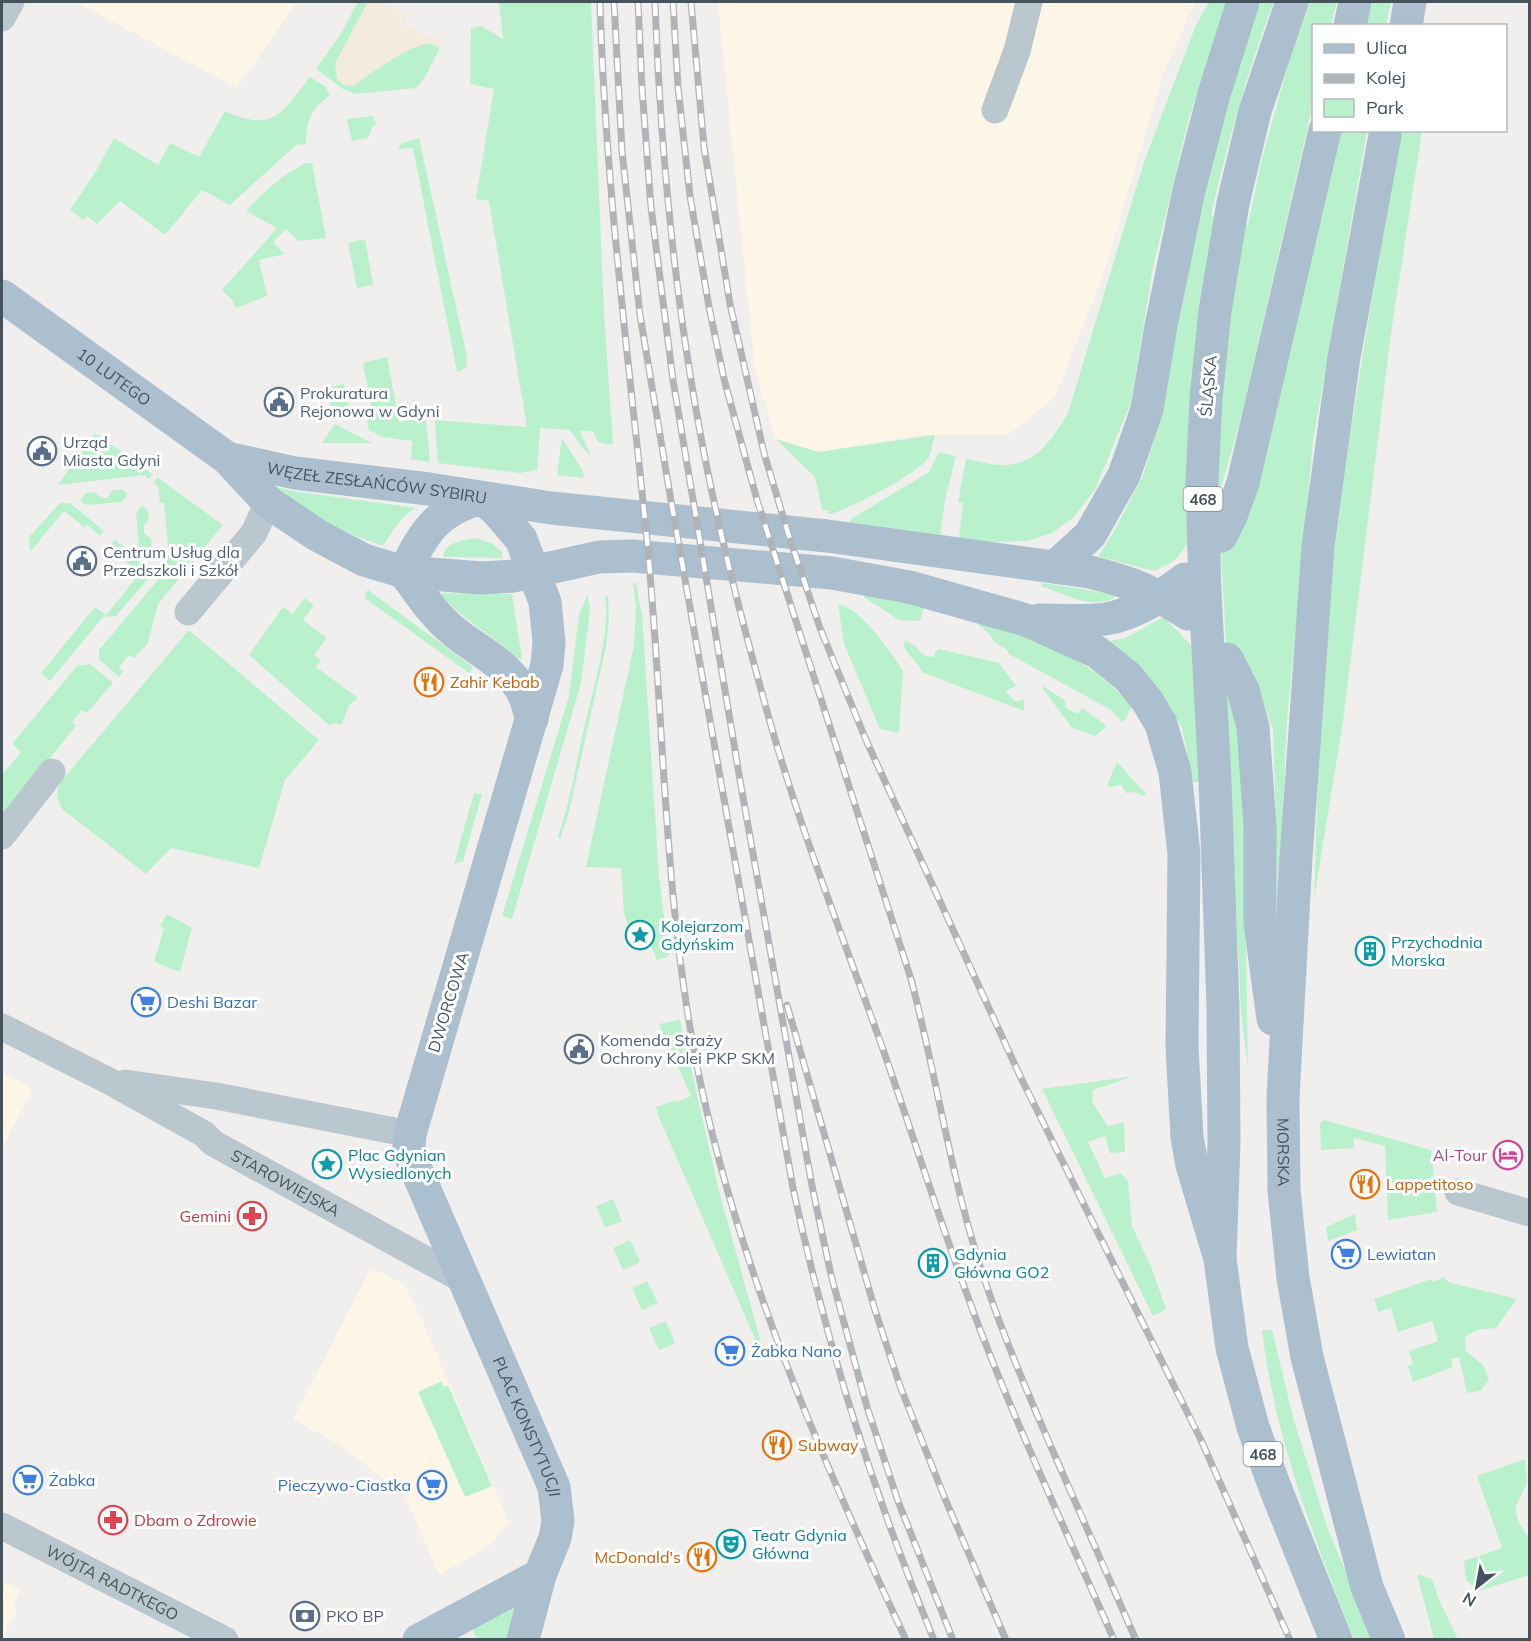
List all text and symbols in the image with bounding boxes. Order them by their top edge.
legend [1312,24,1507,132]
text: Ulica [1366,36,1407,59]
text: Kolej [1366,66,1406,89]
text: Park [1366,96,1405,119]
street label: 10 LUTEGO [73,343,155,410]
street label: ŚLĄSKA [1195,354,1221,417]
place label: Prokuratura Rejonowa w Gdyni [300,383,440,421]
public building icon: Prokuratura Rejonowa w Gdyni [263,386,295,418]
place label: Urząd Miasta Gdyni [63,432,160,470]
public building icon: Urząd Miasta Gdyni [26,435,58,467]
street label: WĘZEŁ ZESŁAŃCÓW SYBIRU [265,457,488,508]
road number: 468 [1184,487,1222,511]
place label: Centrum Usług dla Przedszkoli i Szkół [103,542,240,580]
public building icon: Centrum Usług dla Przedszkoli i Szkół [66,545,98,577]
restaurant icon: Zahir Kebab [413,666,445,698]
place label: Zahir Kebab [450,672,540,692]
place label: Kolejarzom Gdyńskim [661,916,743,954]
place icon: Kolejarzom Gdyńskim [624,919,656,951]
place label: Przychodnia Morska [1391,932,1483,970]
building icon: Przychodnia Morska [1354,935,1386,967]
street label: DWORCOWA [423,949,473,1055]
supermarket icon: Deshi Bazar [130,986,162,1018]
place label: Deshi Bazar [167,992,257,1012]
place label: Komenda Straży Ochrony Kolei PKP SKM [600,1030,775,1068]
public building icon: Komenda Straży Ochrony Kolei PKP SKM [563,1033,595,1065]
street label: MORSKA [1273,1118,1294,1187]
hotel icon: Al-Tour [1492,1139,1524,1171]
street label: STAROWIEJSKA [228,1145,344,1221]
place label: Plac Gdynian Wysiedlonych [348,1145,452,1183]
place label: Al-Tour [1433,1145,1487,1165]
place icon: Plac Gdynian Wysiedlonych [311,1148,343,1180]
restaurant icon: Lappetitoso [1349,1168,1381,1200]
place label: Lappetitoso [1386,1174,1473,1194]
pharmacy icon: Gemini [236,1200,268,1232]
place label: Gemini [180,1206,231,1226]
supermarket icon: Lewiatan [1330,1238,1362,1270]
place label: Gdynia Główna GO2 [954,1244,1049,1282]
place label: Lewiatan [1367,1244,1436,1264]
building icon: Gdynia Główna GO2 [917,1247,949,1279]
supermarket icon: Żabka Nano [714,1335,746,1367]
place label: Żabka Nano [751,1341,842,1361]
street label: PLAC KONSTYTUCJI [489,1353,565,1498]
restaurant icon: Subway [761,1429,793,1461]
place label: Subway [798,1435,859,1455]
road number: 468 [1244,1442,1282,1466]
supermarket icon: Żabka [12,1464,44,1496]
supermarket icon: Pieczywo-Ciastka [416,1469,448,1501]
place label: Żabka [49,1470,95,1490]
place label: Pieczywo-Ciastka [278,1475,411,1495]
pharmacy icon: Dbam o Zdrowie [97,1504,129,1536]
place label: Dbam o Zdrowie [134,1510,257,1530]
place label: Teatr Gdynia Główna [752,1525,847,1563]
theatre icon: Teatr Gdynia Główna [715,1528,747,1560]
street label: WÓJTA RADTKEGO [43,1540,182,1625]
restaurant icon: McDonald's [686,1541,718,1573]
place label: McDonald's [594,1547,681,1567]
north arrow [1447,1557,1507,1617]
text: N [1459,1588,1480,1612]
bank icon: PKO BP [289,1600,321,1632]
place label: PKO BP [326,1606,384,1626]

